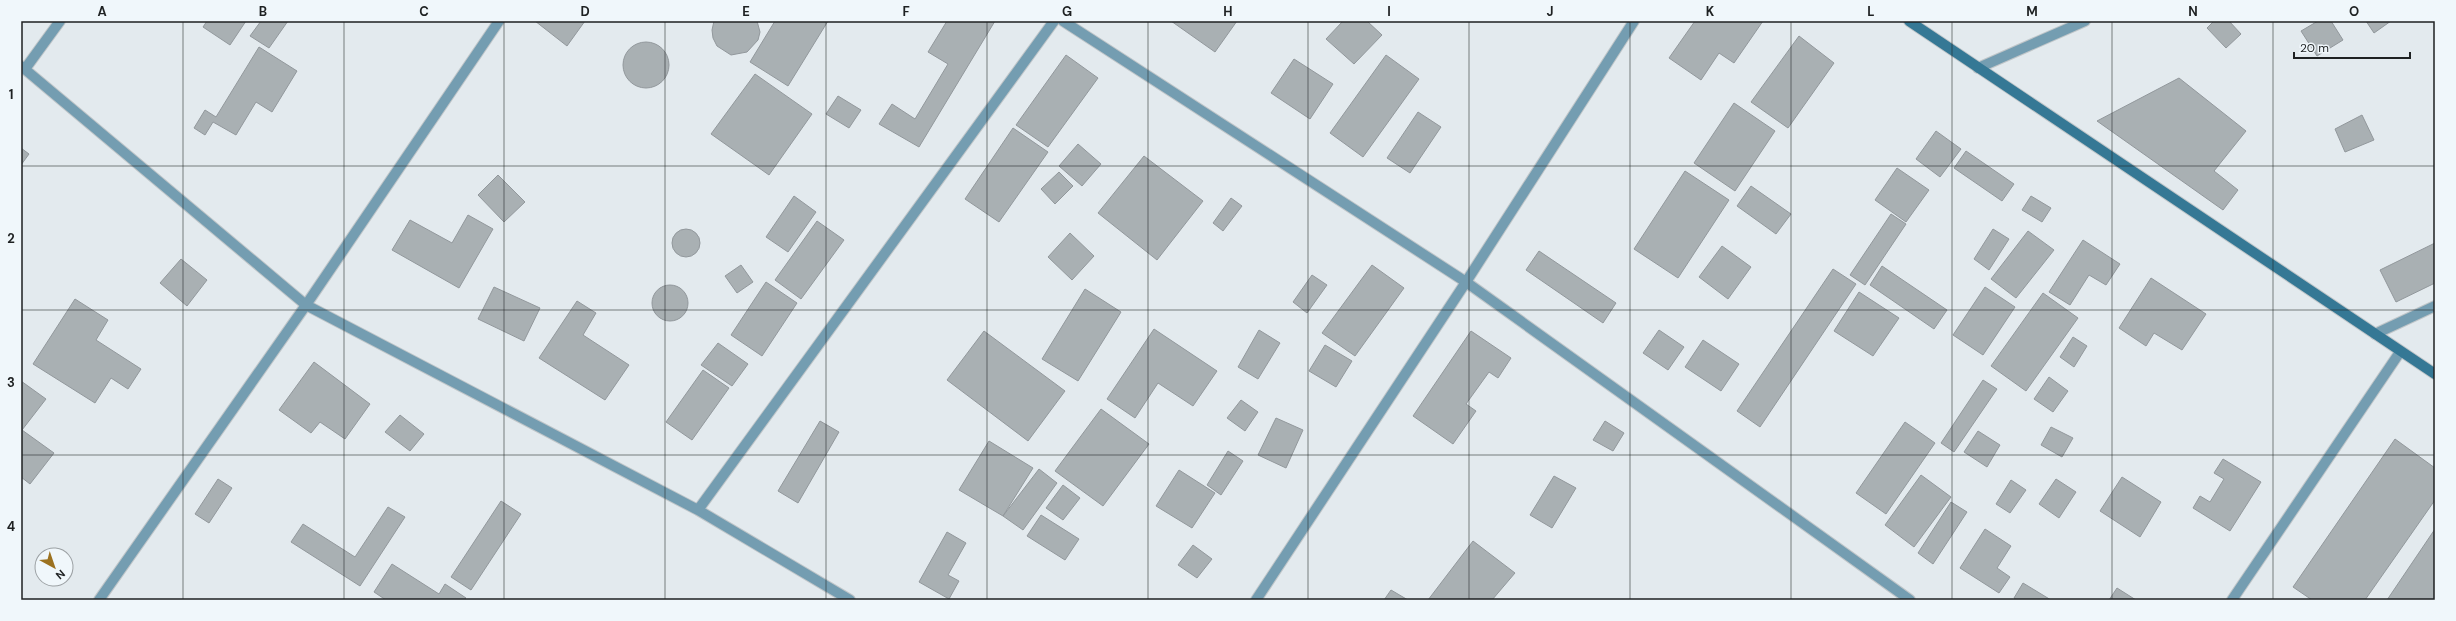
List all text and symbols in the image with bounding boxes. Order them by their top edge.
text: A [97,3,107,20]
text: B [259,3,267,20]
text: C [419,3,429,20]
text: D [580,3,590,20]
text: E [742,3,750,20]
text: F [902,3,910,20]
text: G [1062,3,1072,20]
text: H [1223,3,1233,20]
text: I [1387,3,1391,20]
text: J [1546,3,1554,20]
text: K [1706,3,1715,20]
text: L [1867,3,1875,20]
text: M [2026,3,2038,20]
text: N [2188,3,2198,20]
text: O [2349,3,2359,20]
scale bar [2294,34,2410,60]
text: 20 m [2300,40,2329,56]
text: 1 [9,86,13,103]
text: 2 [7,230,15,247]
text: 3 [7,374,15,391]
text: 4 [7,518,15,535]
north arrow [34,547,74,587]
text: N [53,567,68,583]

